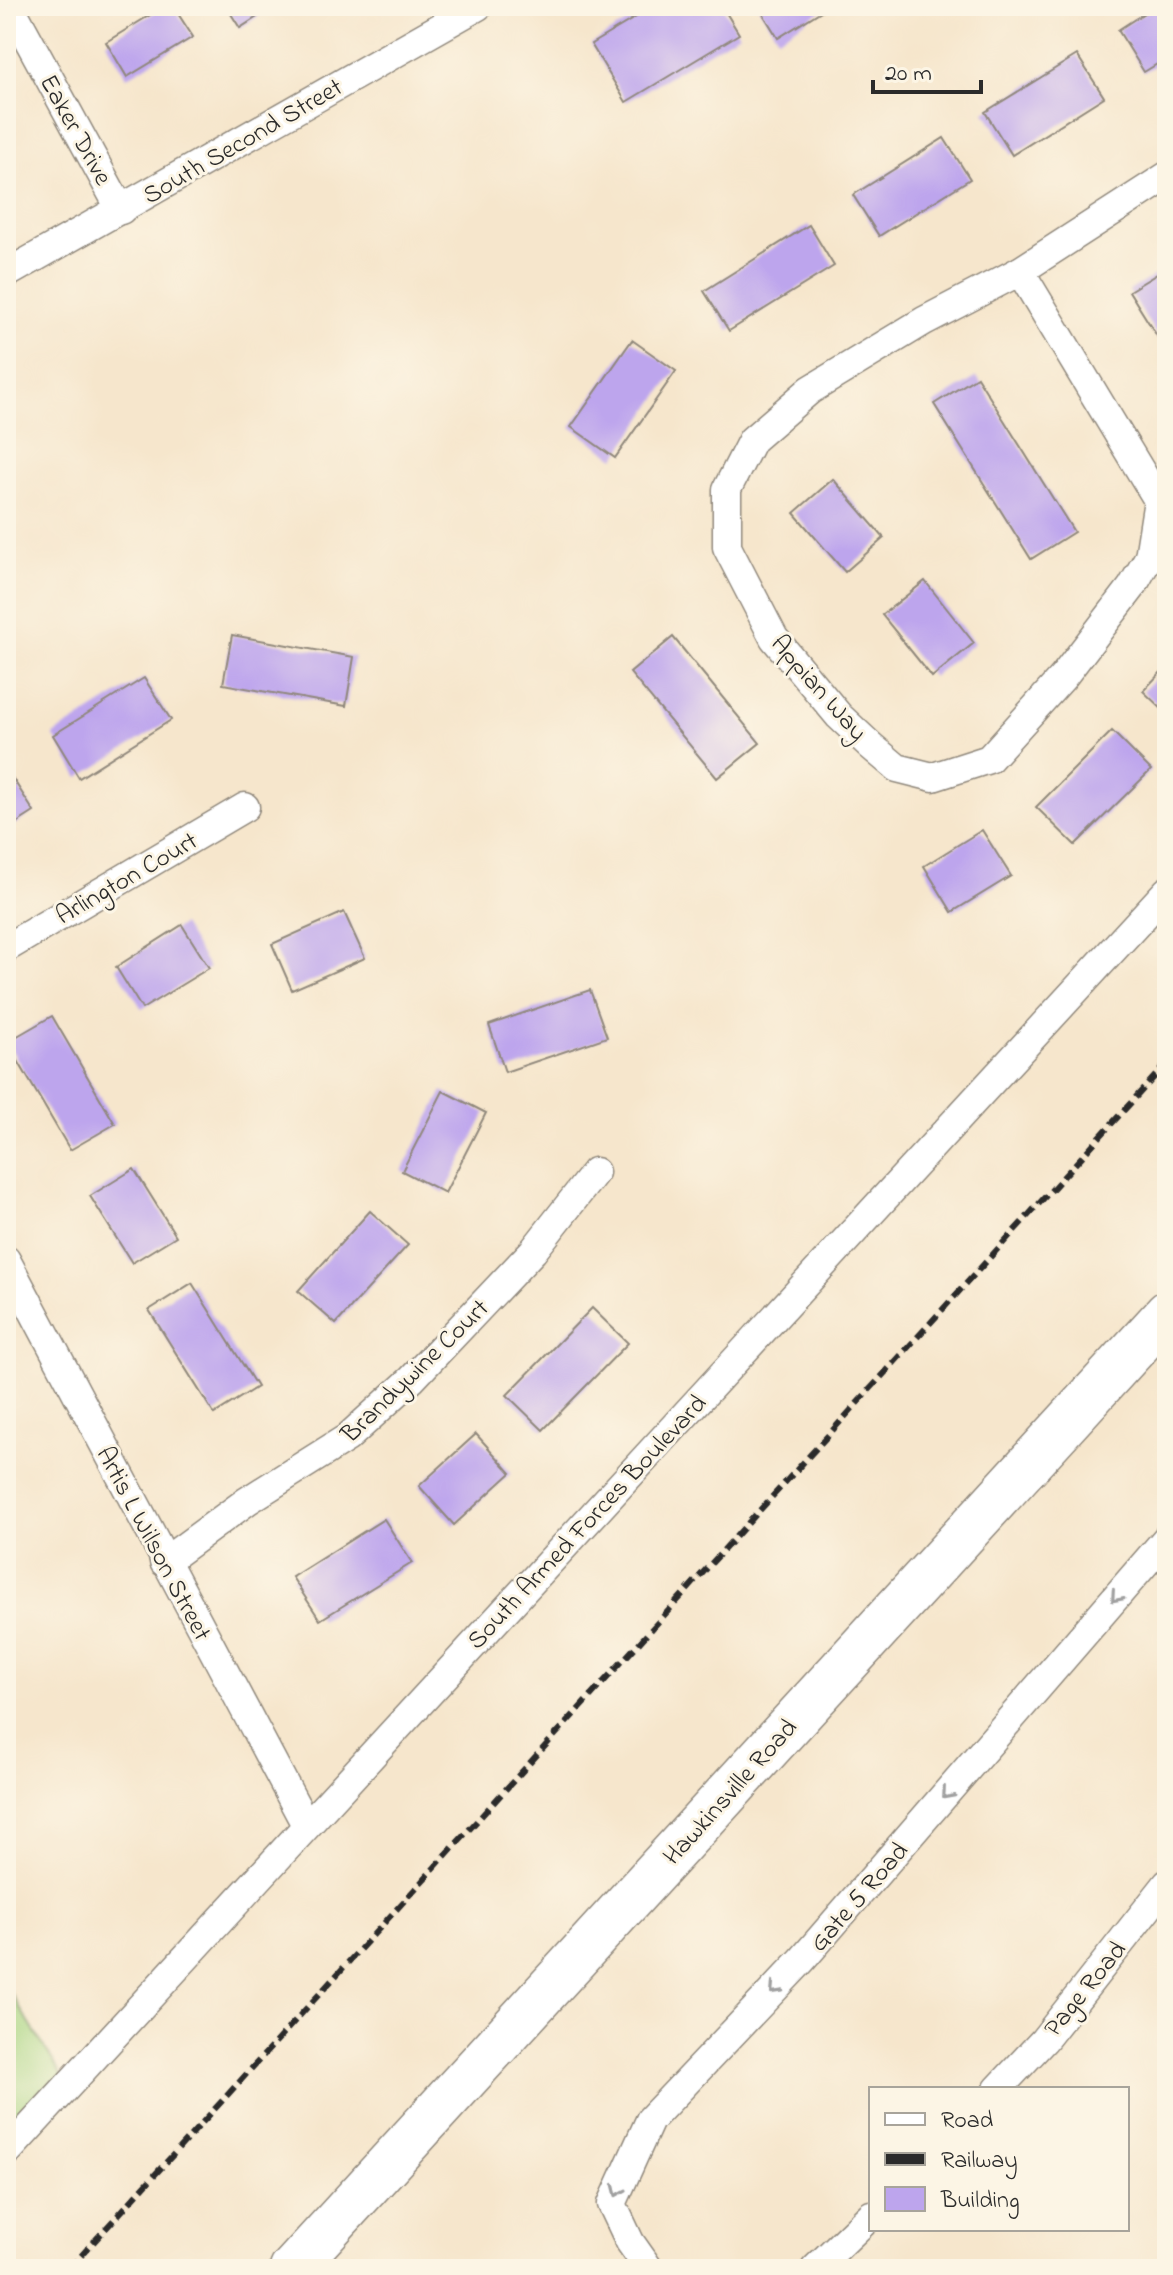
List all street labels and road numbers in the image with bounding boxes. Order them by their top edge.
street label: Eaker Drive [28,68,121,193]
street label: South Second Street [136,70,351,215]
street label: Appian Way [760,627,875,751]
street label: Arlington Court [49,823,206,936]
street label: Brandywine Court [333,1291,499,1454]
street label: South Armed Forces Boulevard [459,1387,717,1659]
street label: Artis L Wilson Street [85,1440,220,1649]
street label: Hawkinsville Road [655,1711,808,1875]
street label: Gate 5 Road [802,1834,919,1961]
street label: Page Road [1036,1933,1137,2046]

